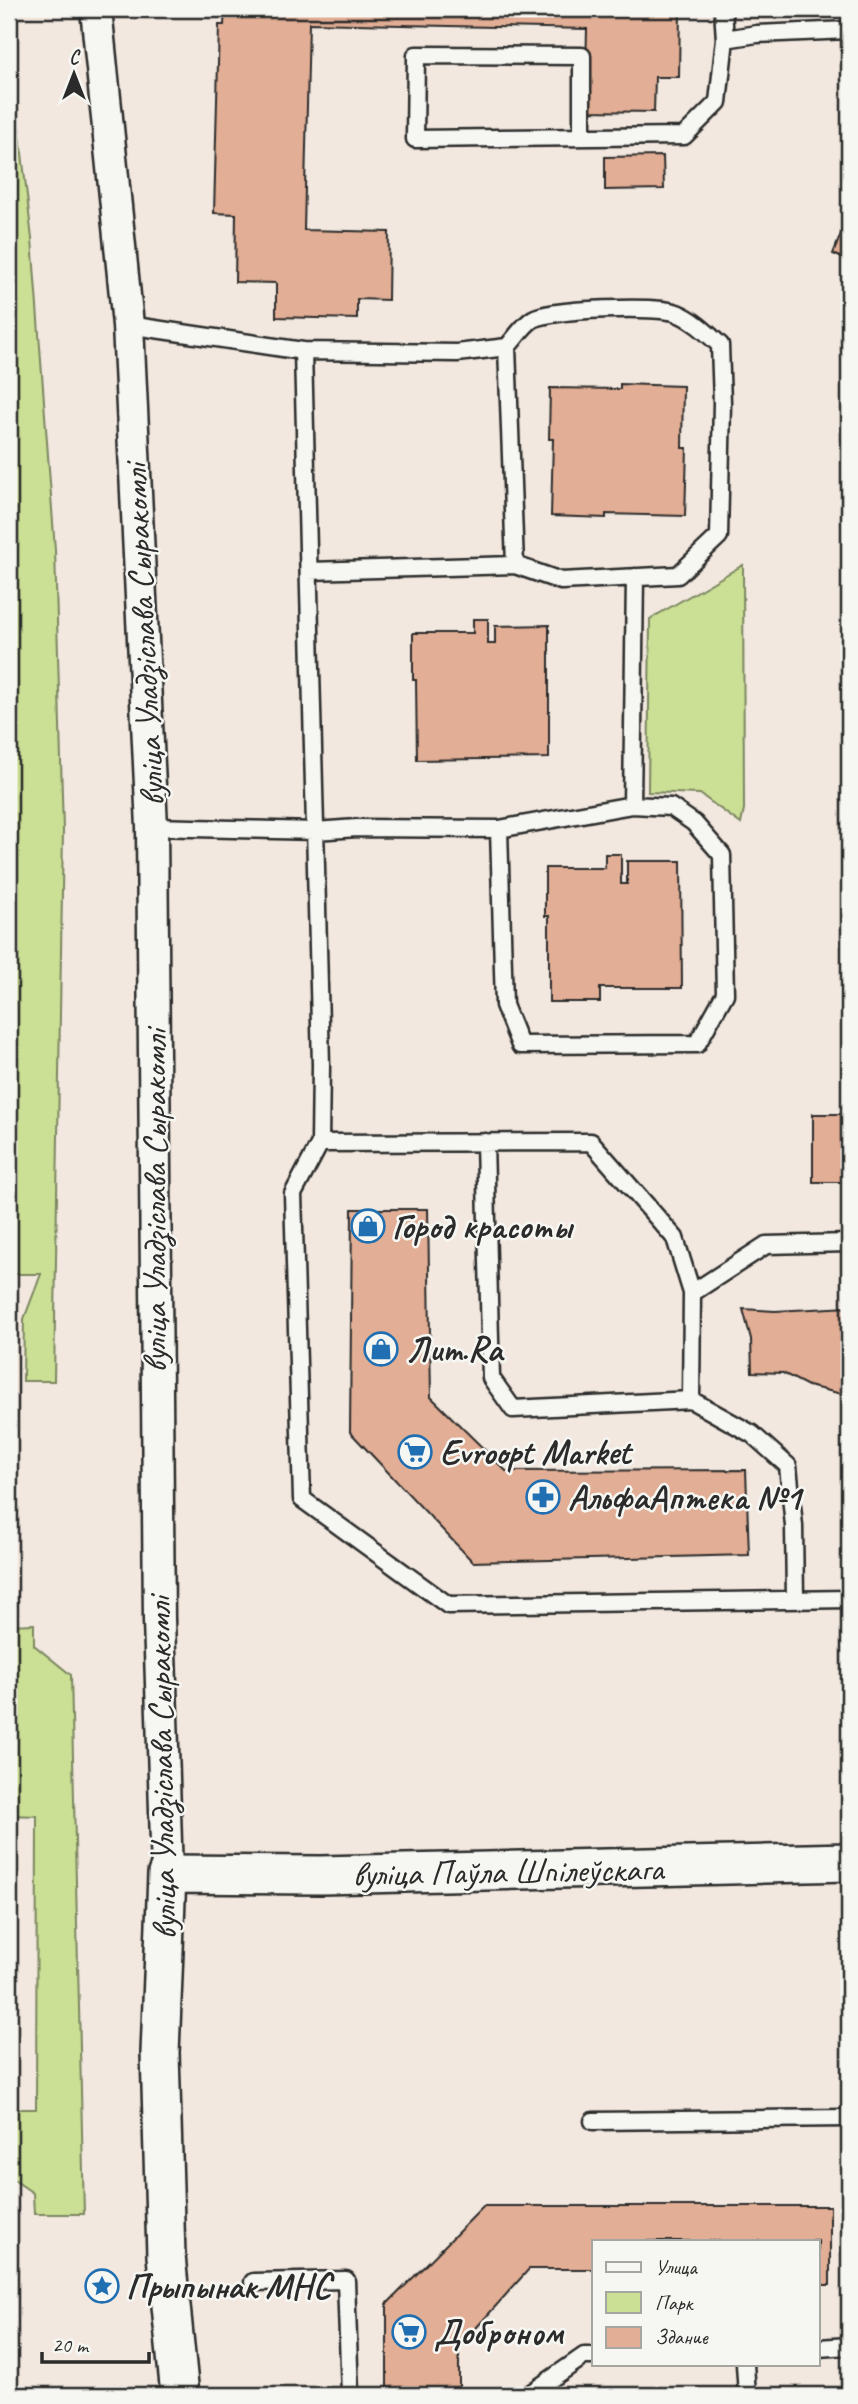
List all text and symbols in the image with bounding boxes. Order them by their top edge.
north arrow [38,38,108,108]
text: С [69,46,81,70]
street label: вуліца Уладзіслава Сыракомлі [112,458,175,808]
street label: вуліца Уладзіслава Сыракомлі [132,1025,177,1373]
place label: Город красоты [392,1204,574,1249]
shop icon: Город красоты [349,1207,387,1245]
place label: Лит.Ra [406,1327,505,1372]
shop icon: Лит.Ra [362,1330,400,1368]
place label: Evroopt Market [440,1430,634,1475]
supermarket icon: Evroopt Market [396,1433,434,1471]
place label: АльфаАптека №1 [568,1475,804,1520]
pharmacy icon: АльфаАптека №1 [524,1478,562,1516]
street label: вуліца Уладзіслава Сыракомлі [136,1591,187,1940]
street label: вуліца Паўла Шпілеўскага [352,1846,666,1897]
legend [592,2240,820,2366]
text: Улица [655,2254,698,2280]
place label: Прыпынак МНС [126,2264,335,2309]
place icon: Прыпынак МНС [83,2267,121,2305]
text: Парк [655,2290,695,2316]
place label: Доброном [434,2310,565,2355]
supermarket icon: Доброном [390,2313,428,2351]
scale bar [42,2320,149,2364]
text: Здание [655,2324,709,2350]
text: 20 m [52,2332,90,2358]

